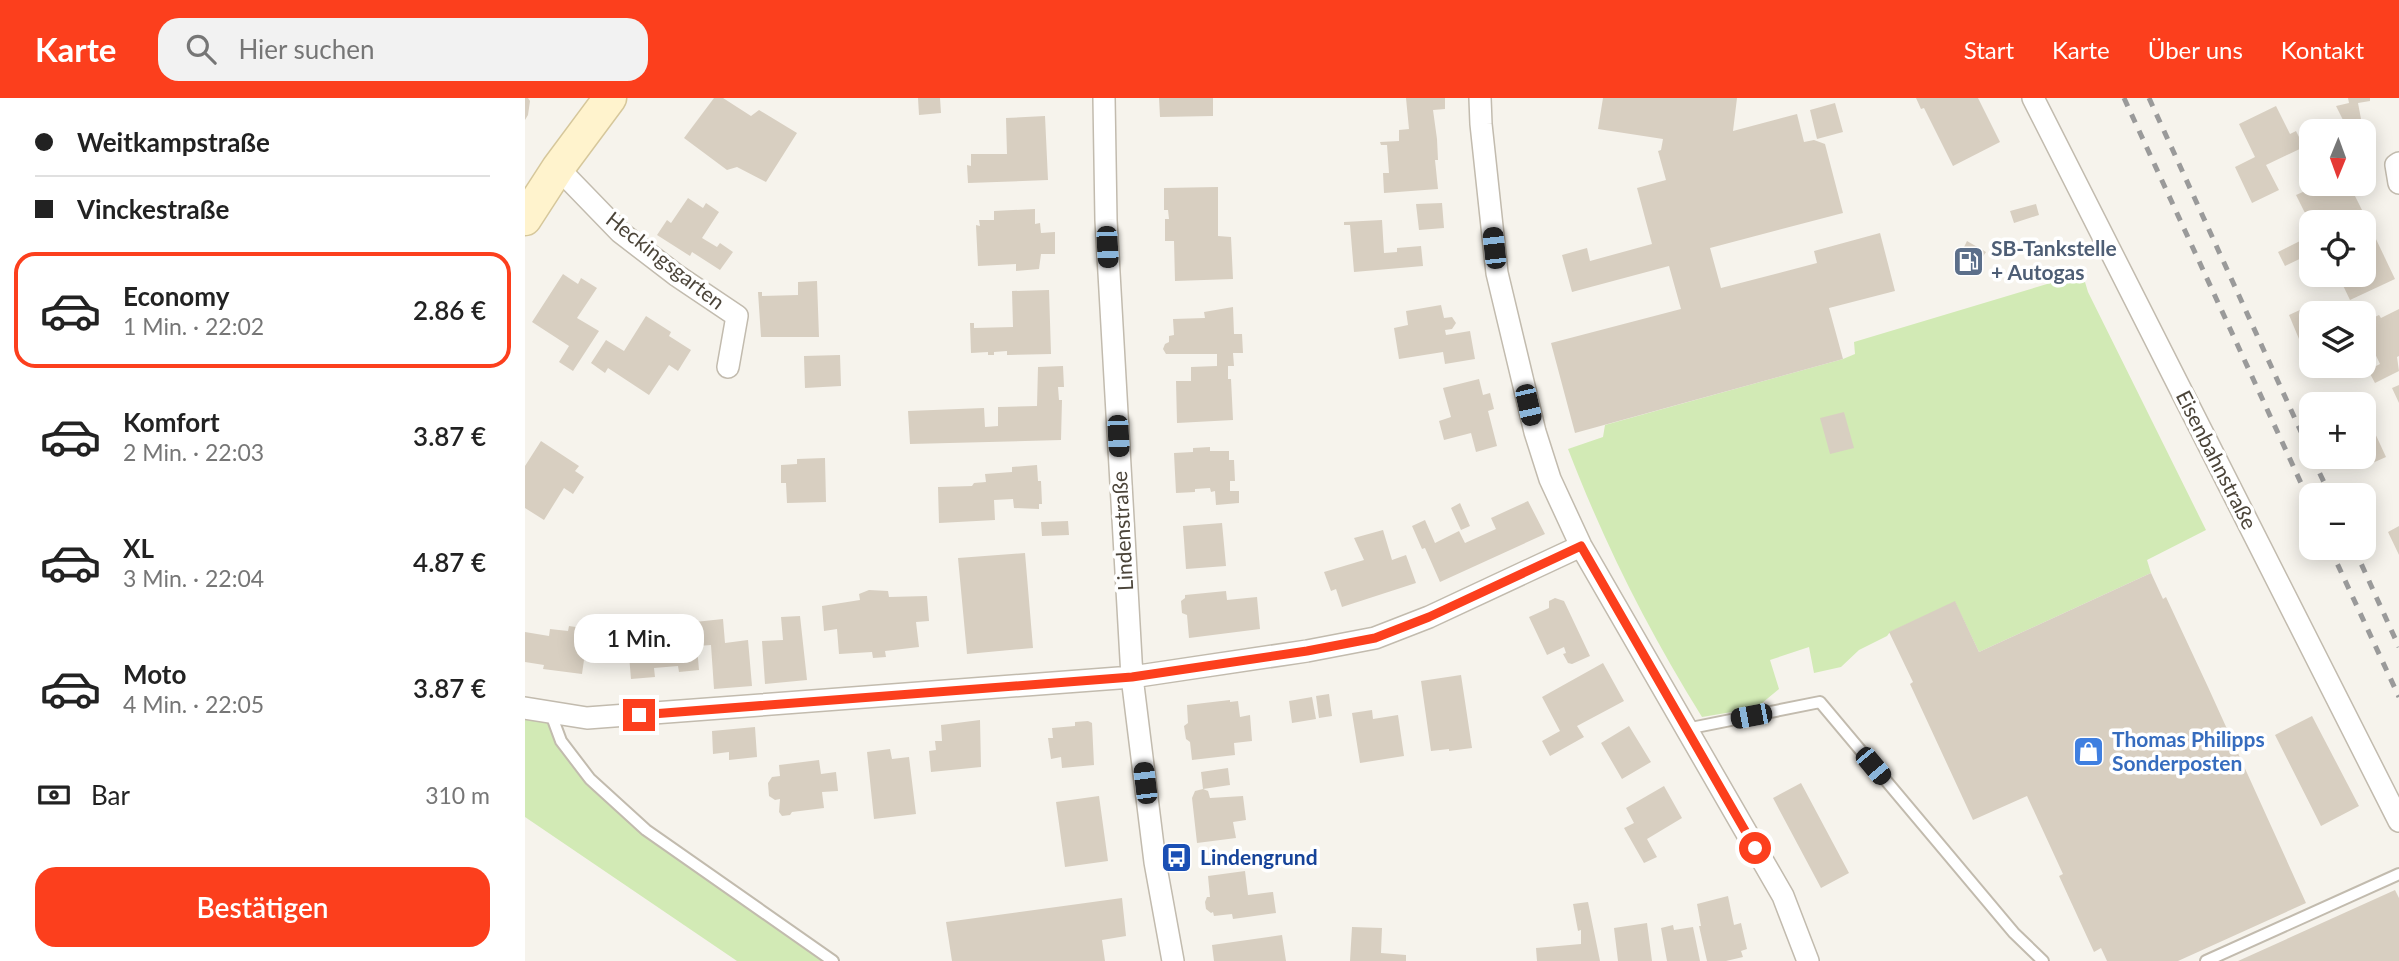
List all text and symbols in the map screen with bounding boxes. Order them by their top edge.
search box [158,18,648,81]
text: Karte [35,29,116,69]
icon: search [182,30,220,68]
text: Hier suchen [238,33,375,65]
text: Start [1964,35,2014,64]
text: Karte [2052,35,2110,64]
text: Über uns [2148,35,2243,64]
text: Kontakt [2281,35,2364,64]
north arrow [2299,119,2377,196]
map controls [2299,119,2376,560]
text: Weitkampstraße [77,126,270,158]
text: Vinckestraße [77,193,229,225]
street label: Heckingsgarten [602,206,730,314]
button: locate [2299,210,2376,287]
car [1096,225,1119,269]
car [1482,226,1507,270]
place label: SB-Tankstelle + Autogas [1991,235,2117,284]
fuel station icon: SB-Tankstelle + Autogas [1951,244,1985,278]
icon: car [39,279,102,342]
text: Economy [123,280,229,312]
text: 2.86 € [413,294,486,326]
button: layers [2299,301,2376,378]
text: 1 Min. · 22:02 [123,312,264,340]
car [1514,382,1543,428]
street label: Eisenbahnstraße [2172,386,2263,533]
button: + [2299,392,2376,469]
icon: car [39,405,102,468]
text: Komfort [123,406,220,438]
car [1107,414,1130,458]
text: 3.87 € [413,420,486,452]
text: 2 Min. · 22:03 [123,438,264,466]
street label: Lindenstraße [1106,471,1137,592]
button: − [2299,483,2376,560]
icon: car [39,531,102,594]
text: XL [123,532,154,564]
text: 4.87 € [413,546,486,578]
text: 3 Min. · 22:04 [123,564,264,592]
callout: 1 Min. [574,614,704,662]
text: 1 Min. [607,624,671,652]
icon: car [39,657,102,720]
text: Moto [123,658,186,690]
text: 3.87 € [413,672,486,704]
text: 4 Min. · 22:05 [123,690,264,718]
route end [623,699,655,731]
car [1729,702,1774,730]
place label: Thomas Philipps Sonderposten [2112,726,2265,775]
shop icon: Thomas Philipps Sonderposten [2072,735,2106,769]
car [1852,743,1895,789]
car [1133,761,1158,805]
icon: cash [35,776,73,814]
text: Bar [91,779,130,811]
text: 310 m [425,781,490,809]
route start [1739,832,1771,864]
bus stop icon: Lindengrund [1160,841,1194,875]
place label: Lindengrund [1200,844,1318,869]
button: Bestätigen [35,867,490,947]

